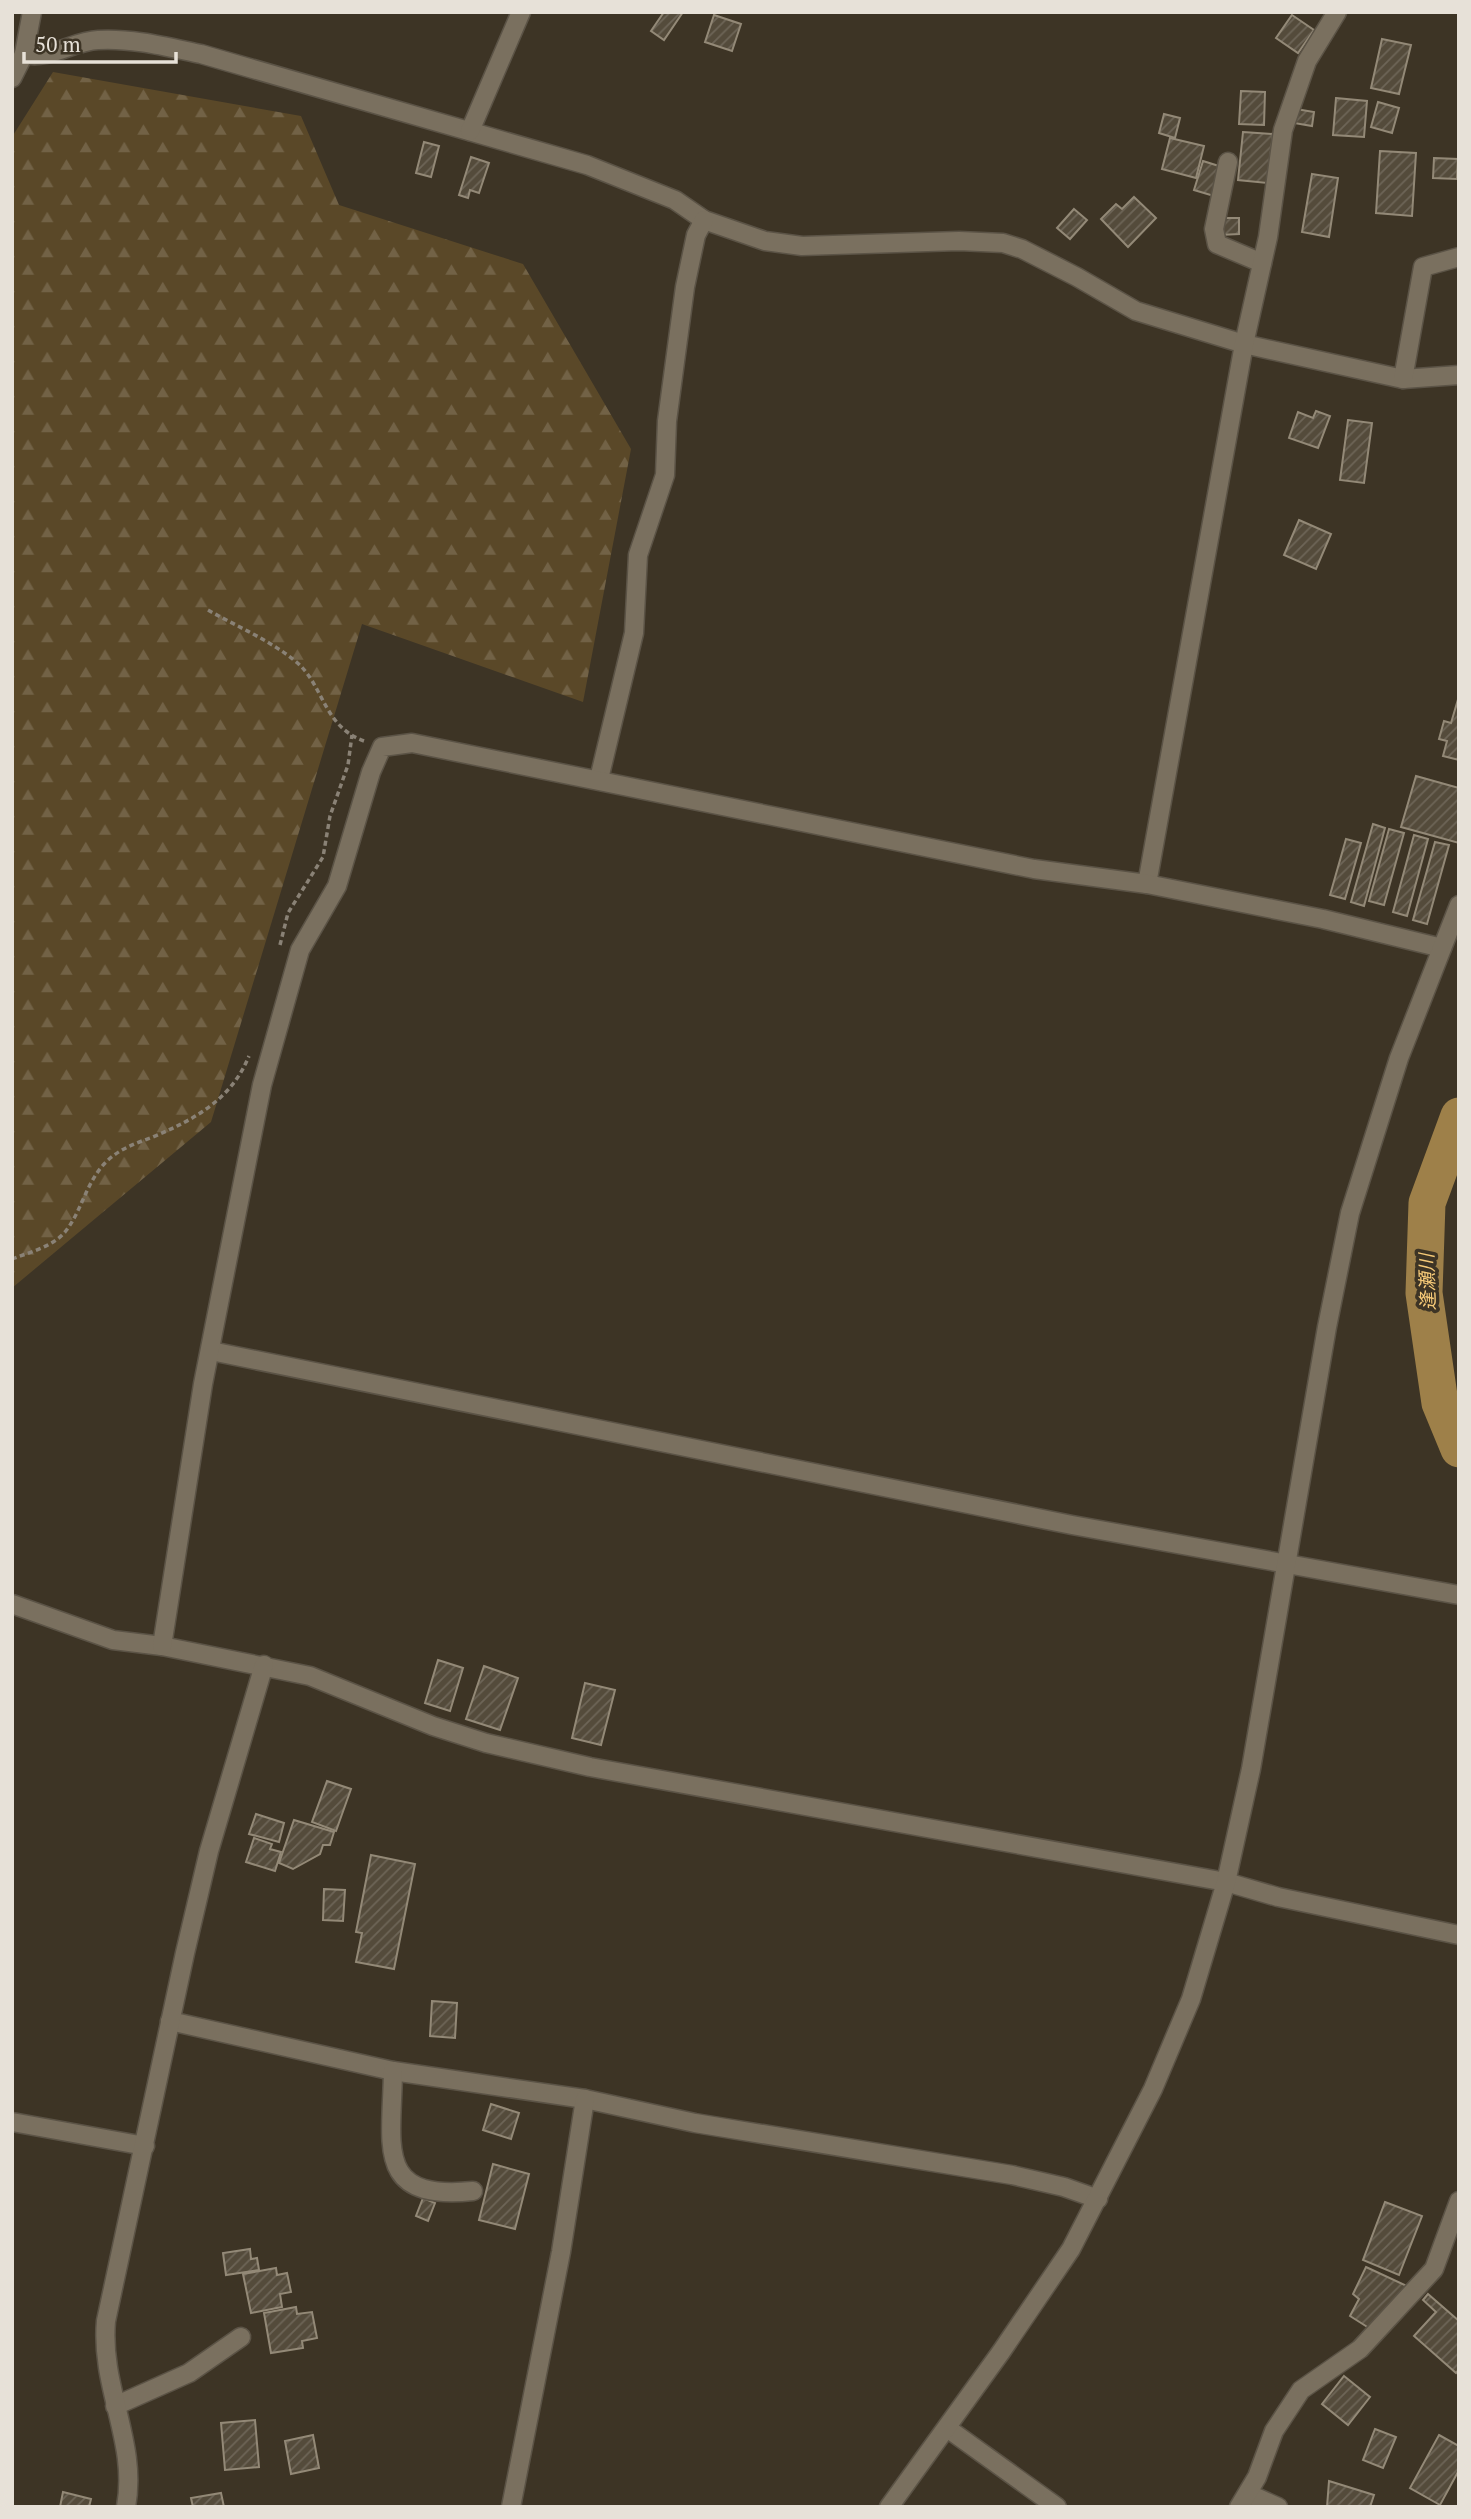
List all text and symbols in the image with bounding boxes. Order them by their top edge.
scale bar [24,21,177,65]
text: 50 m [35,30,81,58]
water label: 逢瀬川 [1413,1251,1440,1311]

